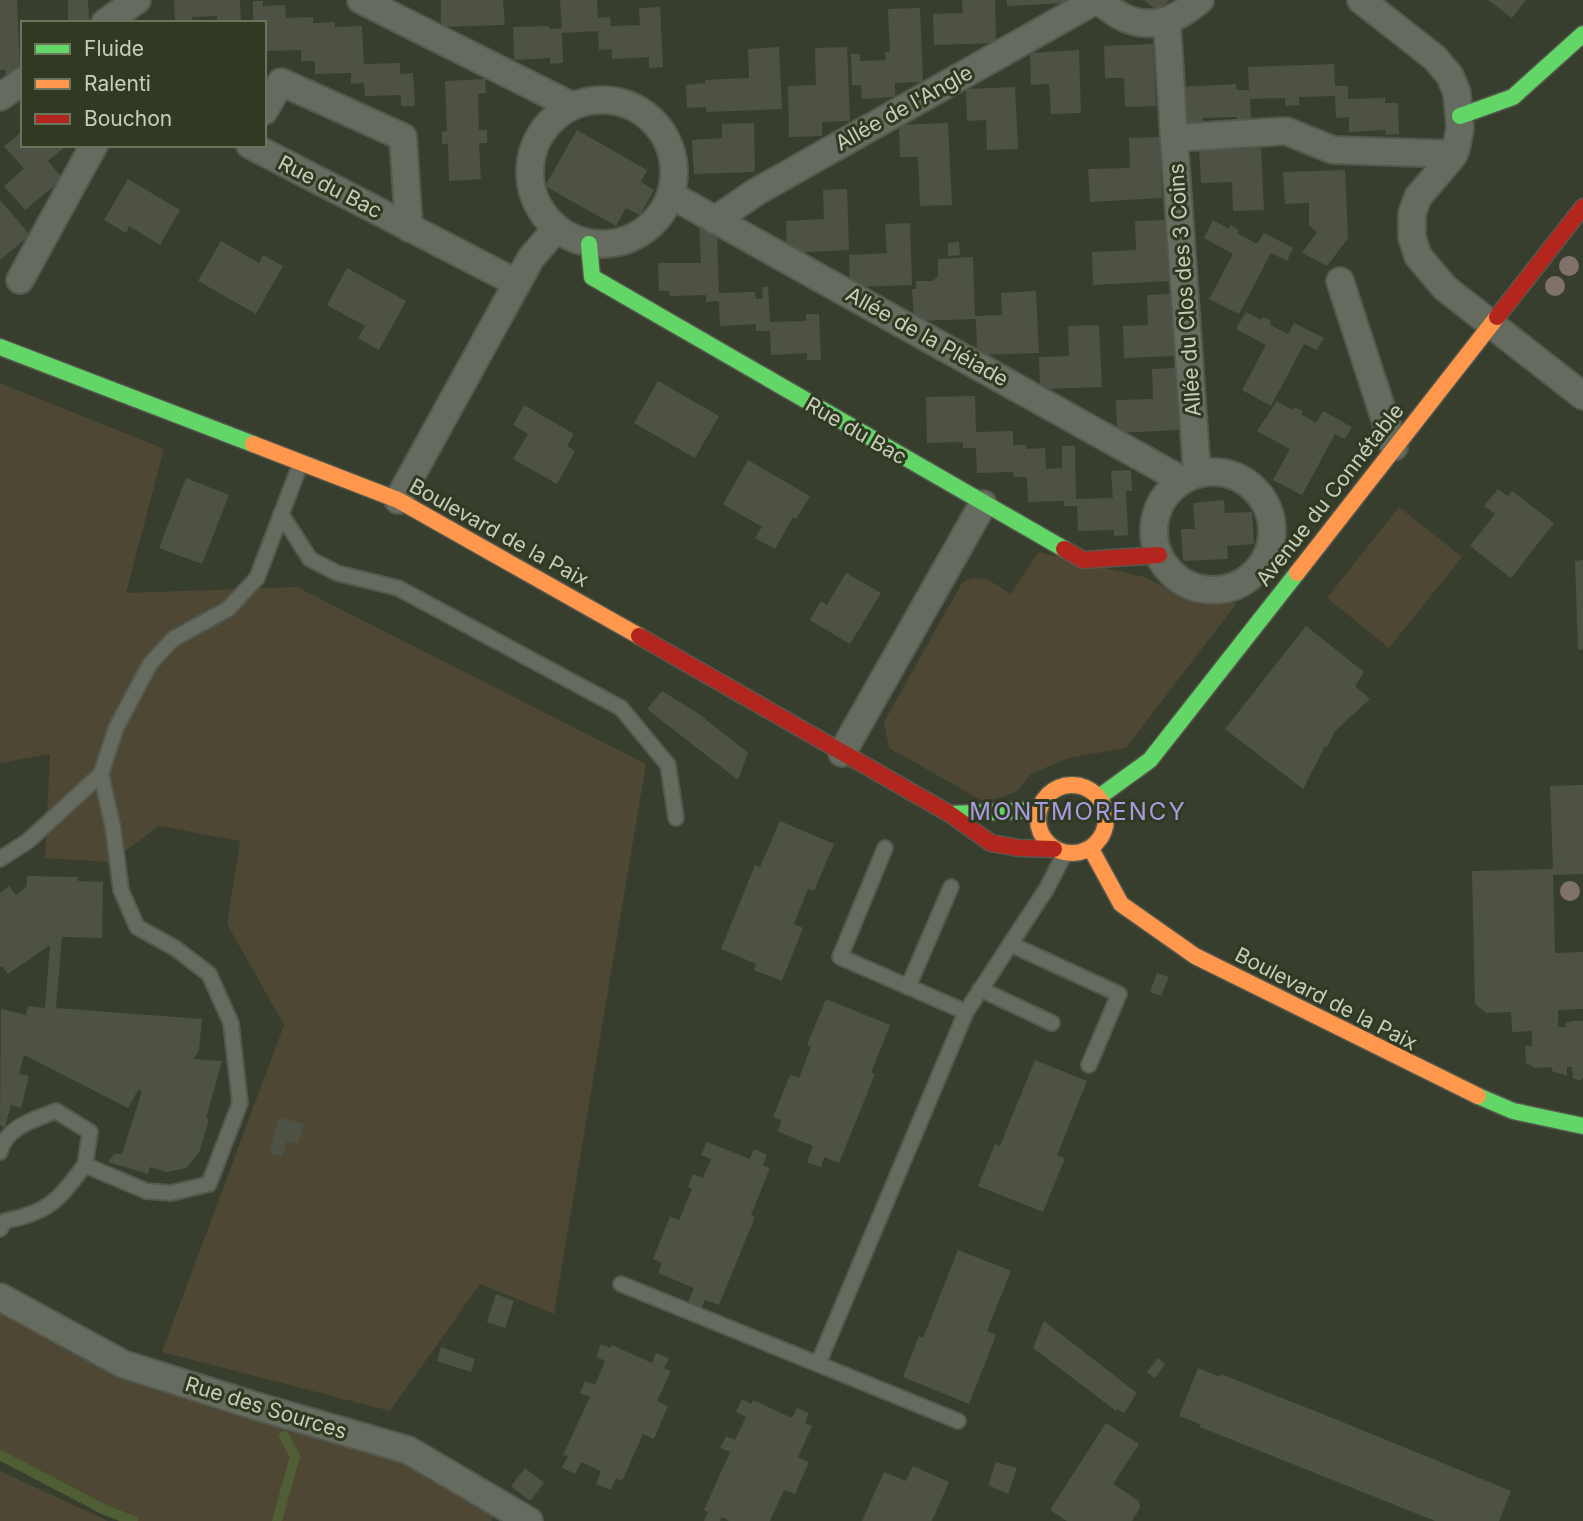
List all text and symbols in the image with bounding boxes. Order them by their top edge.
legend [21,21,266,147]
text: Fluide [84,36,144,61]
street label: Allée de l'Angle [831,60,977,156]
text: Ralenti [84,71,151,96]
text: Bouchon [84,106,172,131]
street label: Rue du Bac [274,150,386,223]
street label: Allée du Clos des 3 Coins [1163,163,1206,417]
street label: Allée de la Pléiade [842,282,1013,392]
street label: Rue du Bac [801,392,911,470]
street label: Avenue du Connétable [1251,398,1409,591]
street label: Boulevard de la Paix [405,473,593,592]
district label: MONTMORENCY [969,797,1187,826]
street label: Boulevard de la Paix [1231,942,1421,1055]
street label: Rue des Sources [182,1371,350,1444]

